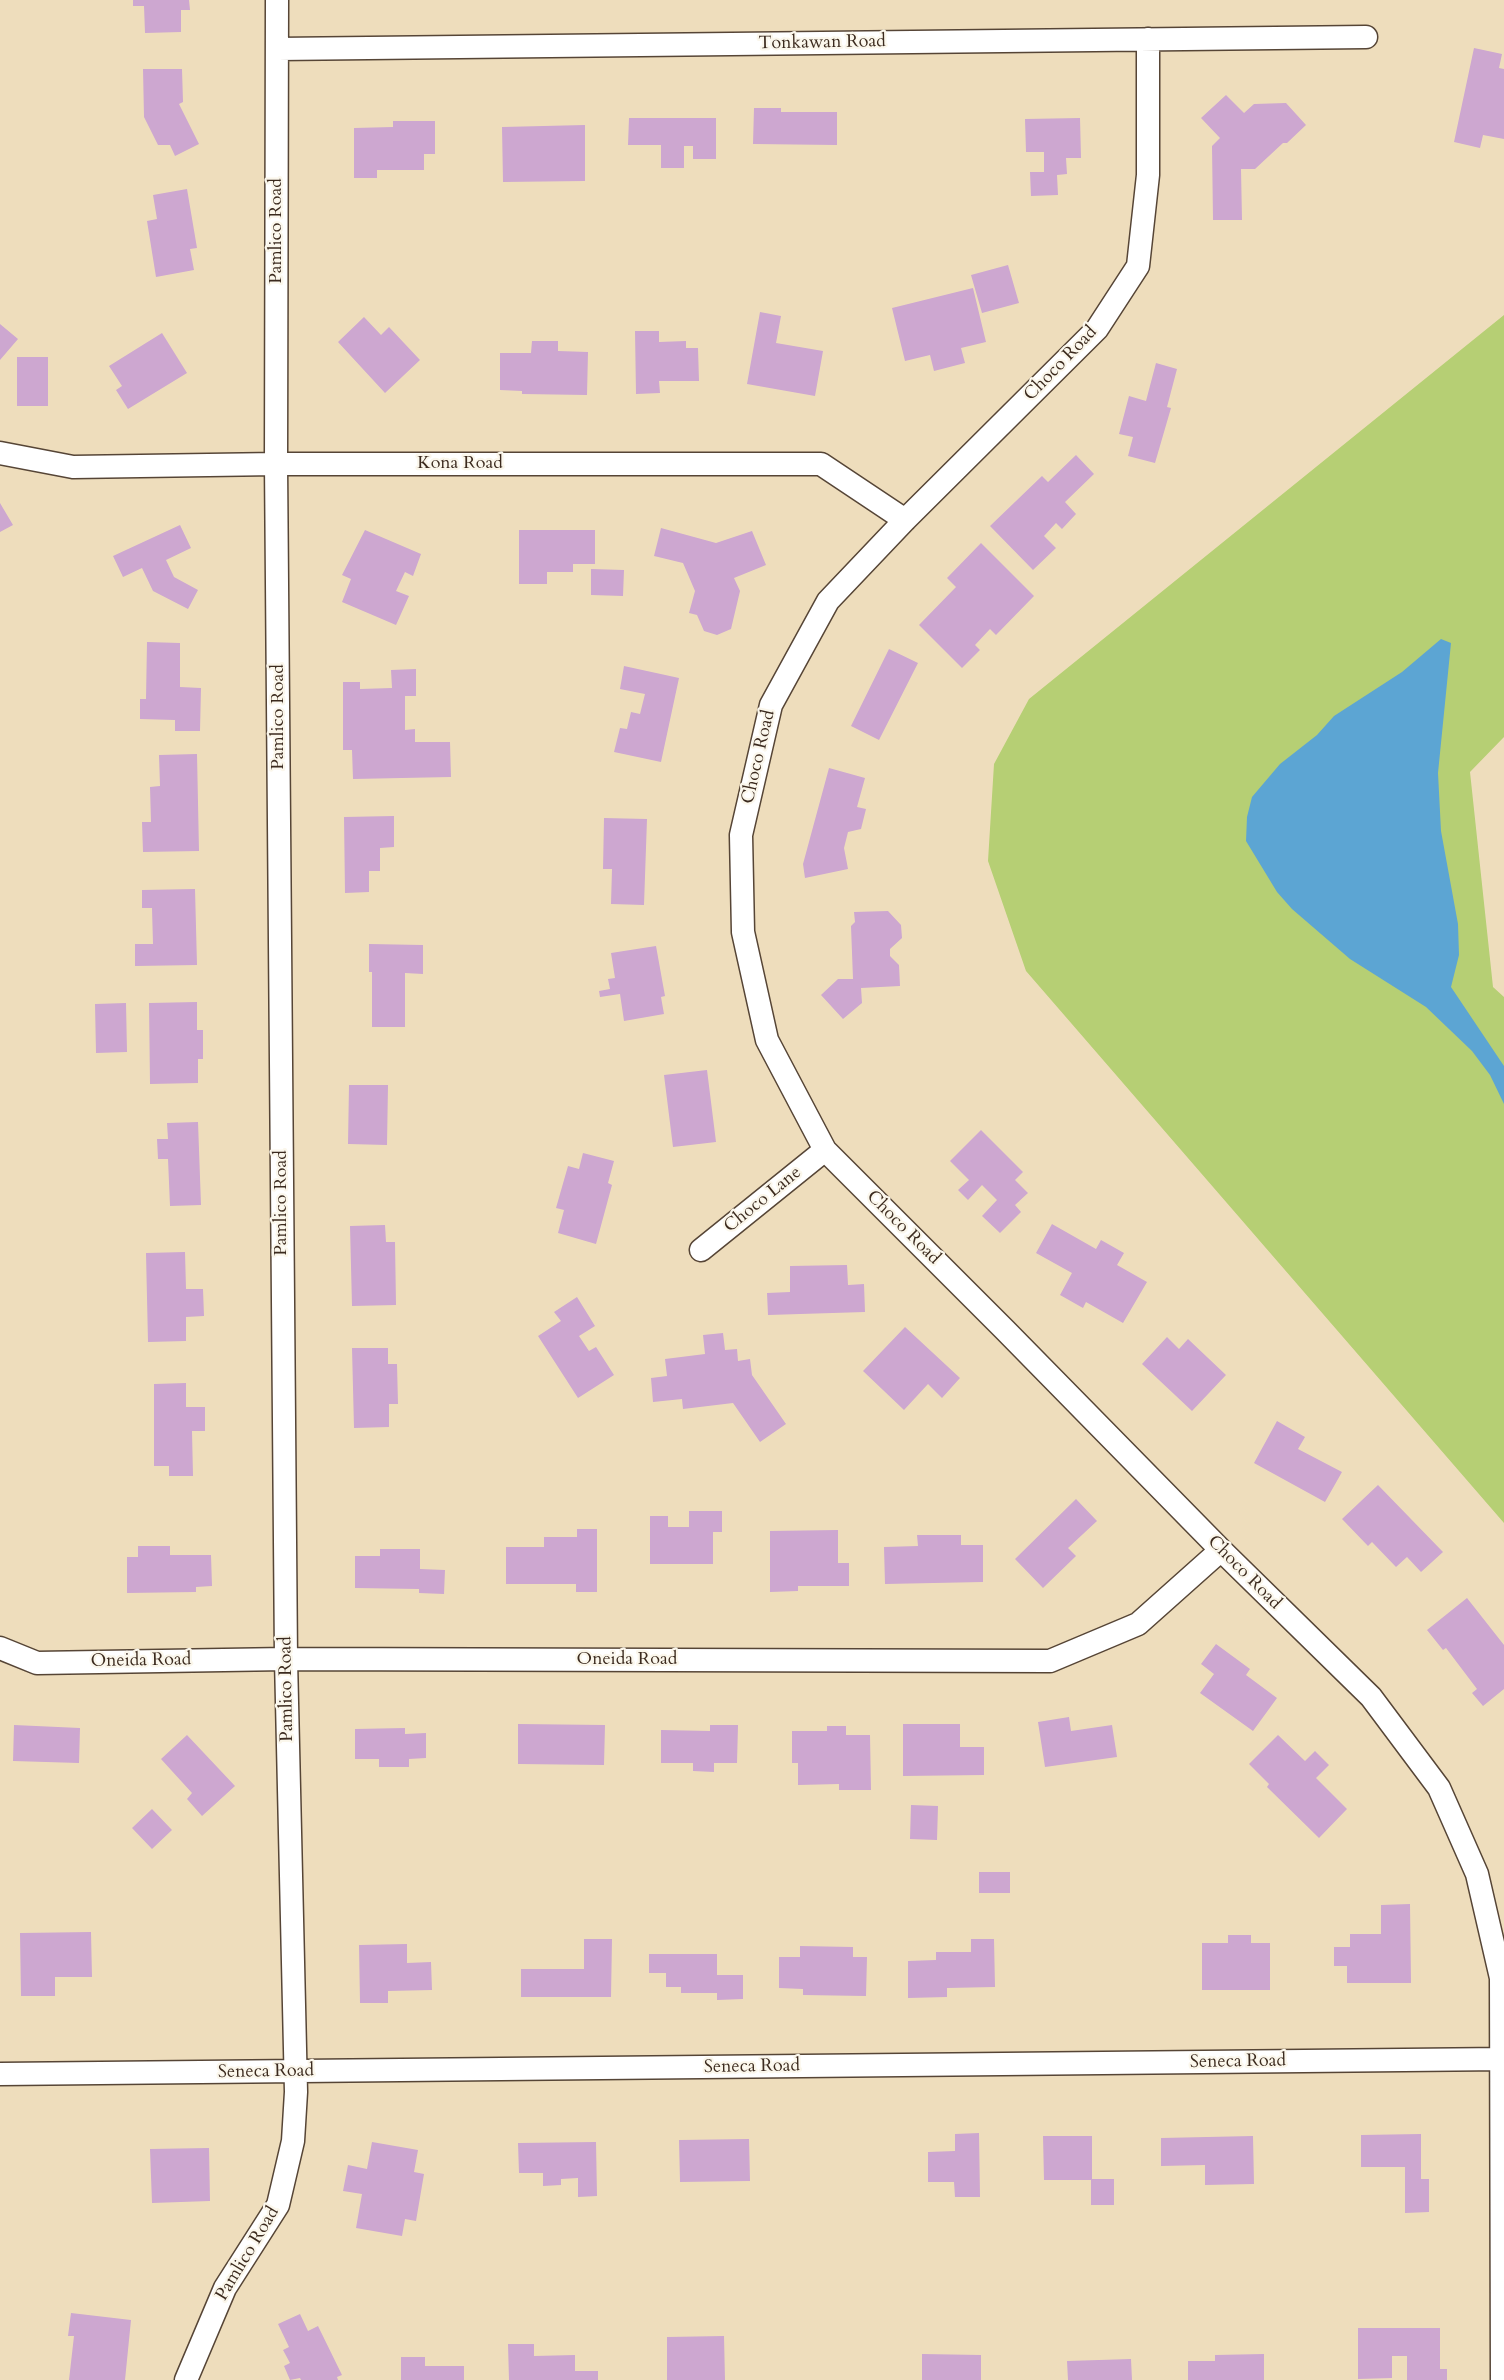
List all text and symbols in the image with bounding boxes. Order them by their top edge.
street label: Tonkawan Road [758,31,886,55]
street label: Pamlico Road [266,178,288,284]
street label: Choco Road [1020,322,1102,406]
street label: Kona Road [417,453,503,475]
street label: Pamlico Road [268,664,290,770]
street label: Choco Road [738,708,780,806]
street label: Pamlico Road [271,1150,293,1256]
street label: Choco Lane [720,1162,806,1238]
street label: Choco Road [862,1187,944,1269]
street label: Choco Road [1203,1532,1285,1614]
street label: Pamlico Road [275,1636,299,1742]
street label: Oneida Road [90,1649,192,1673]
street label: Oneida Road [577,1649,677,1671]
street label: Seneca Road [1190,2050,1286,2074]
street label: Seneca Road [704,2055,800,2079]
street label: Seneca Road [218,2060,314,2084]
street label: Pamlico Road [212,2203,284,2305]

